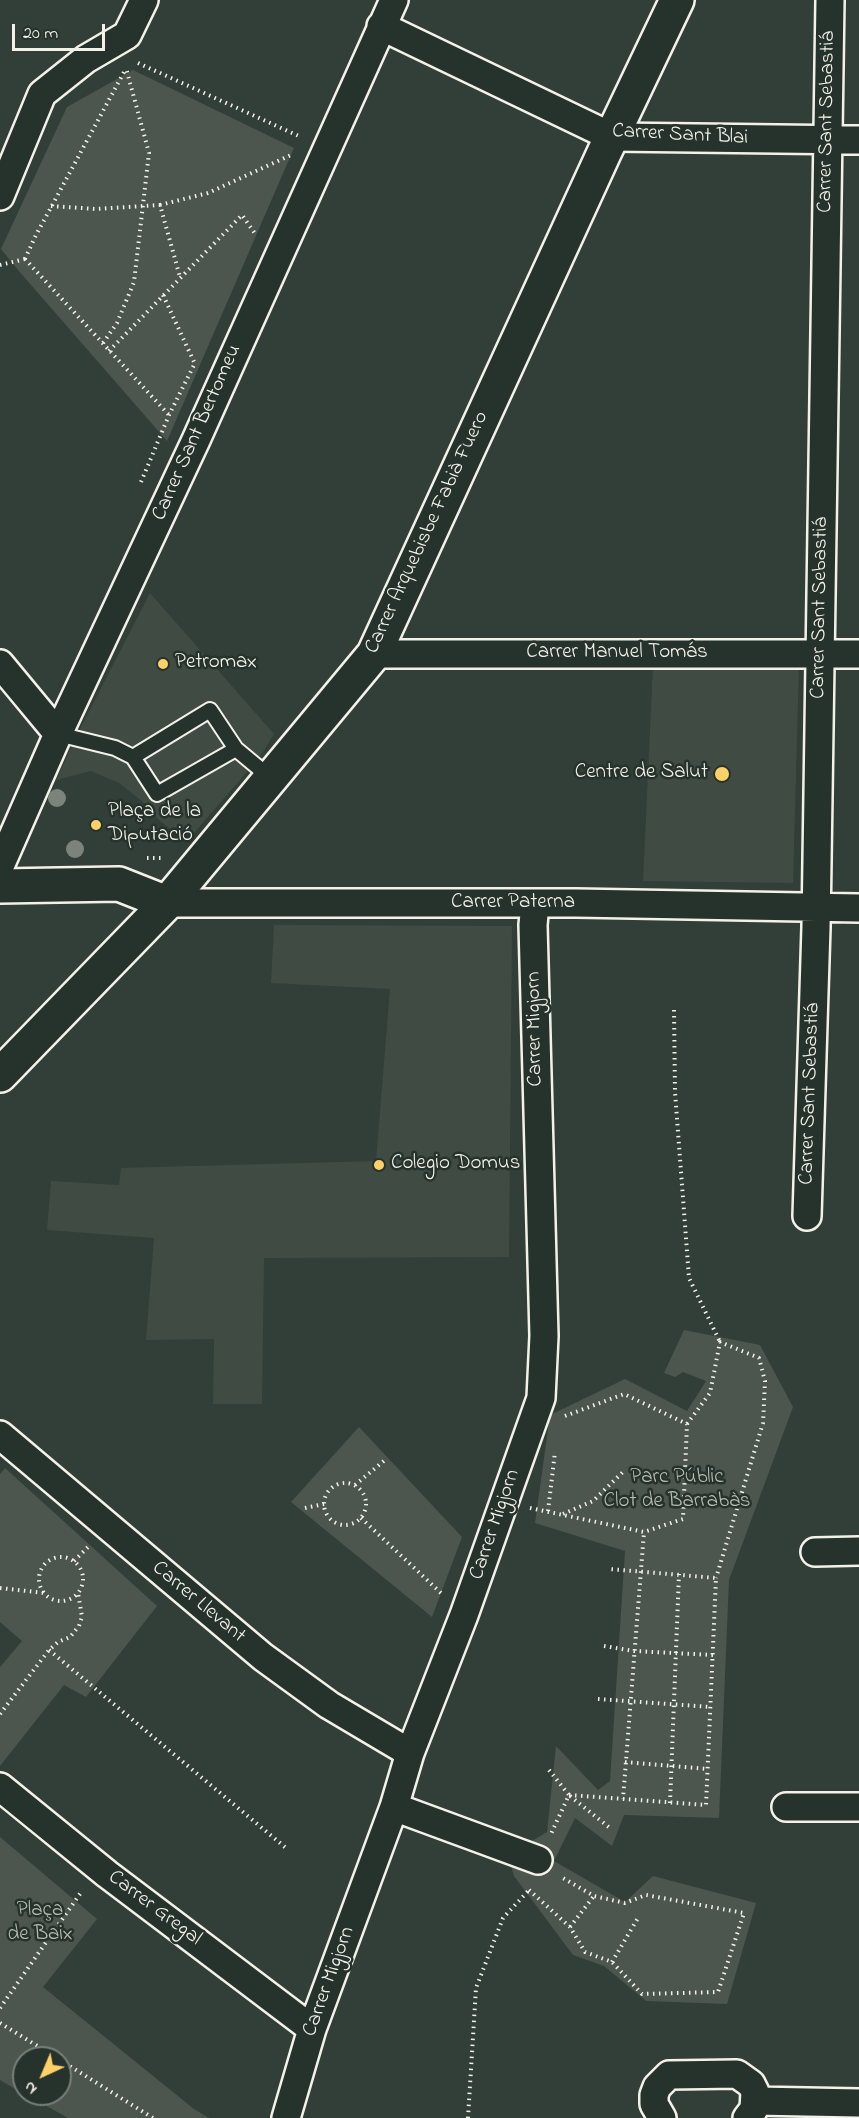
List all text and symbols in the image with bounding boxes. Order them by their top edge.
scale bar [15,12,108,50]
text: 20 m [23,21,58,47]
street label: Carrer Sant Sebastiá [814,31,842,213]
street label: Carrer Sant Blai [611,120,749,152]
street label: Carrer Sant Bertomeu [148,341,248,525]
street label: Carrer Arquebisbe Fabià Fuero [361,408,495,658]
street label: Carrer Sant Sebastiá [807,517,835,699]
street label: Carrer Manuel Tomás [526,641,708,667]
place label: Petromax [175,651,257,677]
marker: Petromax [156,657,170,671]
place label: Centre de Salut [575,761,708,787]
marker: Centre de Salut [713,765,731,783]
place label: Plaça de la Diputació [108,800,201,850]
marker: Plaça de la Diputació [89,818,103,832]
street label: Carrer Paterna [451,891,575,917]
street label: Carrer Migjorn [522,971,550,1087]
street label: Carrer Sant Sebastiá [795,1003,827,1185]
place label: Colegio Domus [391,1152,520,1178]
marker: Colegio Domus [372,1158,386,1172]
park label: Parc Públic Clot de Barrabàs [604,1466,750,1516]
street label: Carrer Migjorn [465,1467,527,1583]
street label: Carrer Llevant [146,1557,250,1649]
street label: Carrer Gregal [102,1866,206,1952]
park label: Plaça de Baix [7,1899,73,1949]
street label: Carrer Migjorn [298,1924,362,2040]
north arrow [12,2046,72,2106]
text: N [19,2075,43,2100]

